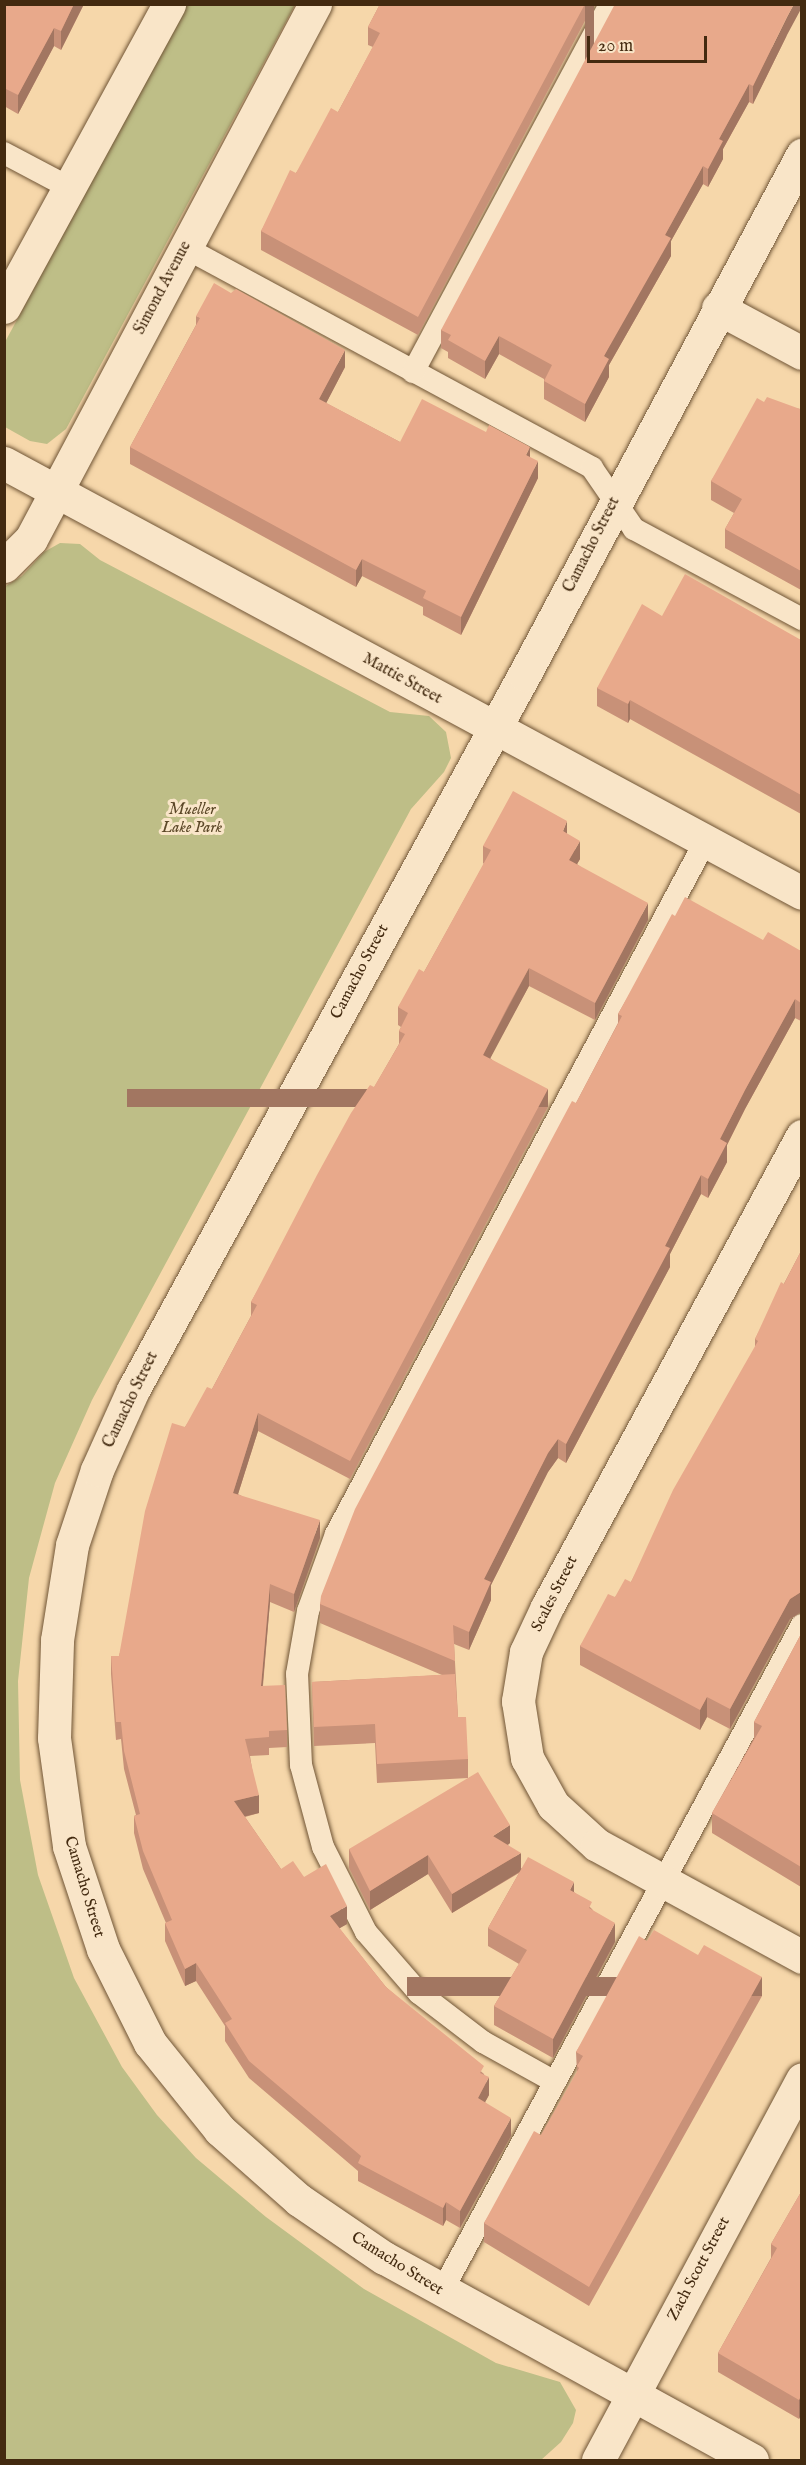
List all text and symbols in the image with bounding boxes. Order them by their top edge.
scale bar [590,24,710,62]
text: 20 m [598,35,633,58]
street label: Simond Avenue [130,238,196,338]
street label: Camacho Street [560,494,624,596]
street label: Mattie Street [359,649,445,709]
park label: Mueller Lake Park [162,800,222,838]
street label: Camacho Street [327,921,393,1023]
street label: Camacho Street [99,1349,163,1451]
street label: Scales Street [528,1553,582,1635]
street label: Camacho Street [59,1834,109,1940]
street label: Zach Scott Street [664,2214,734,2324]
street label: Camacho Street [347,2228,447,2300]

